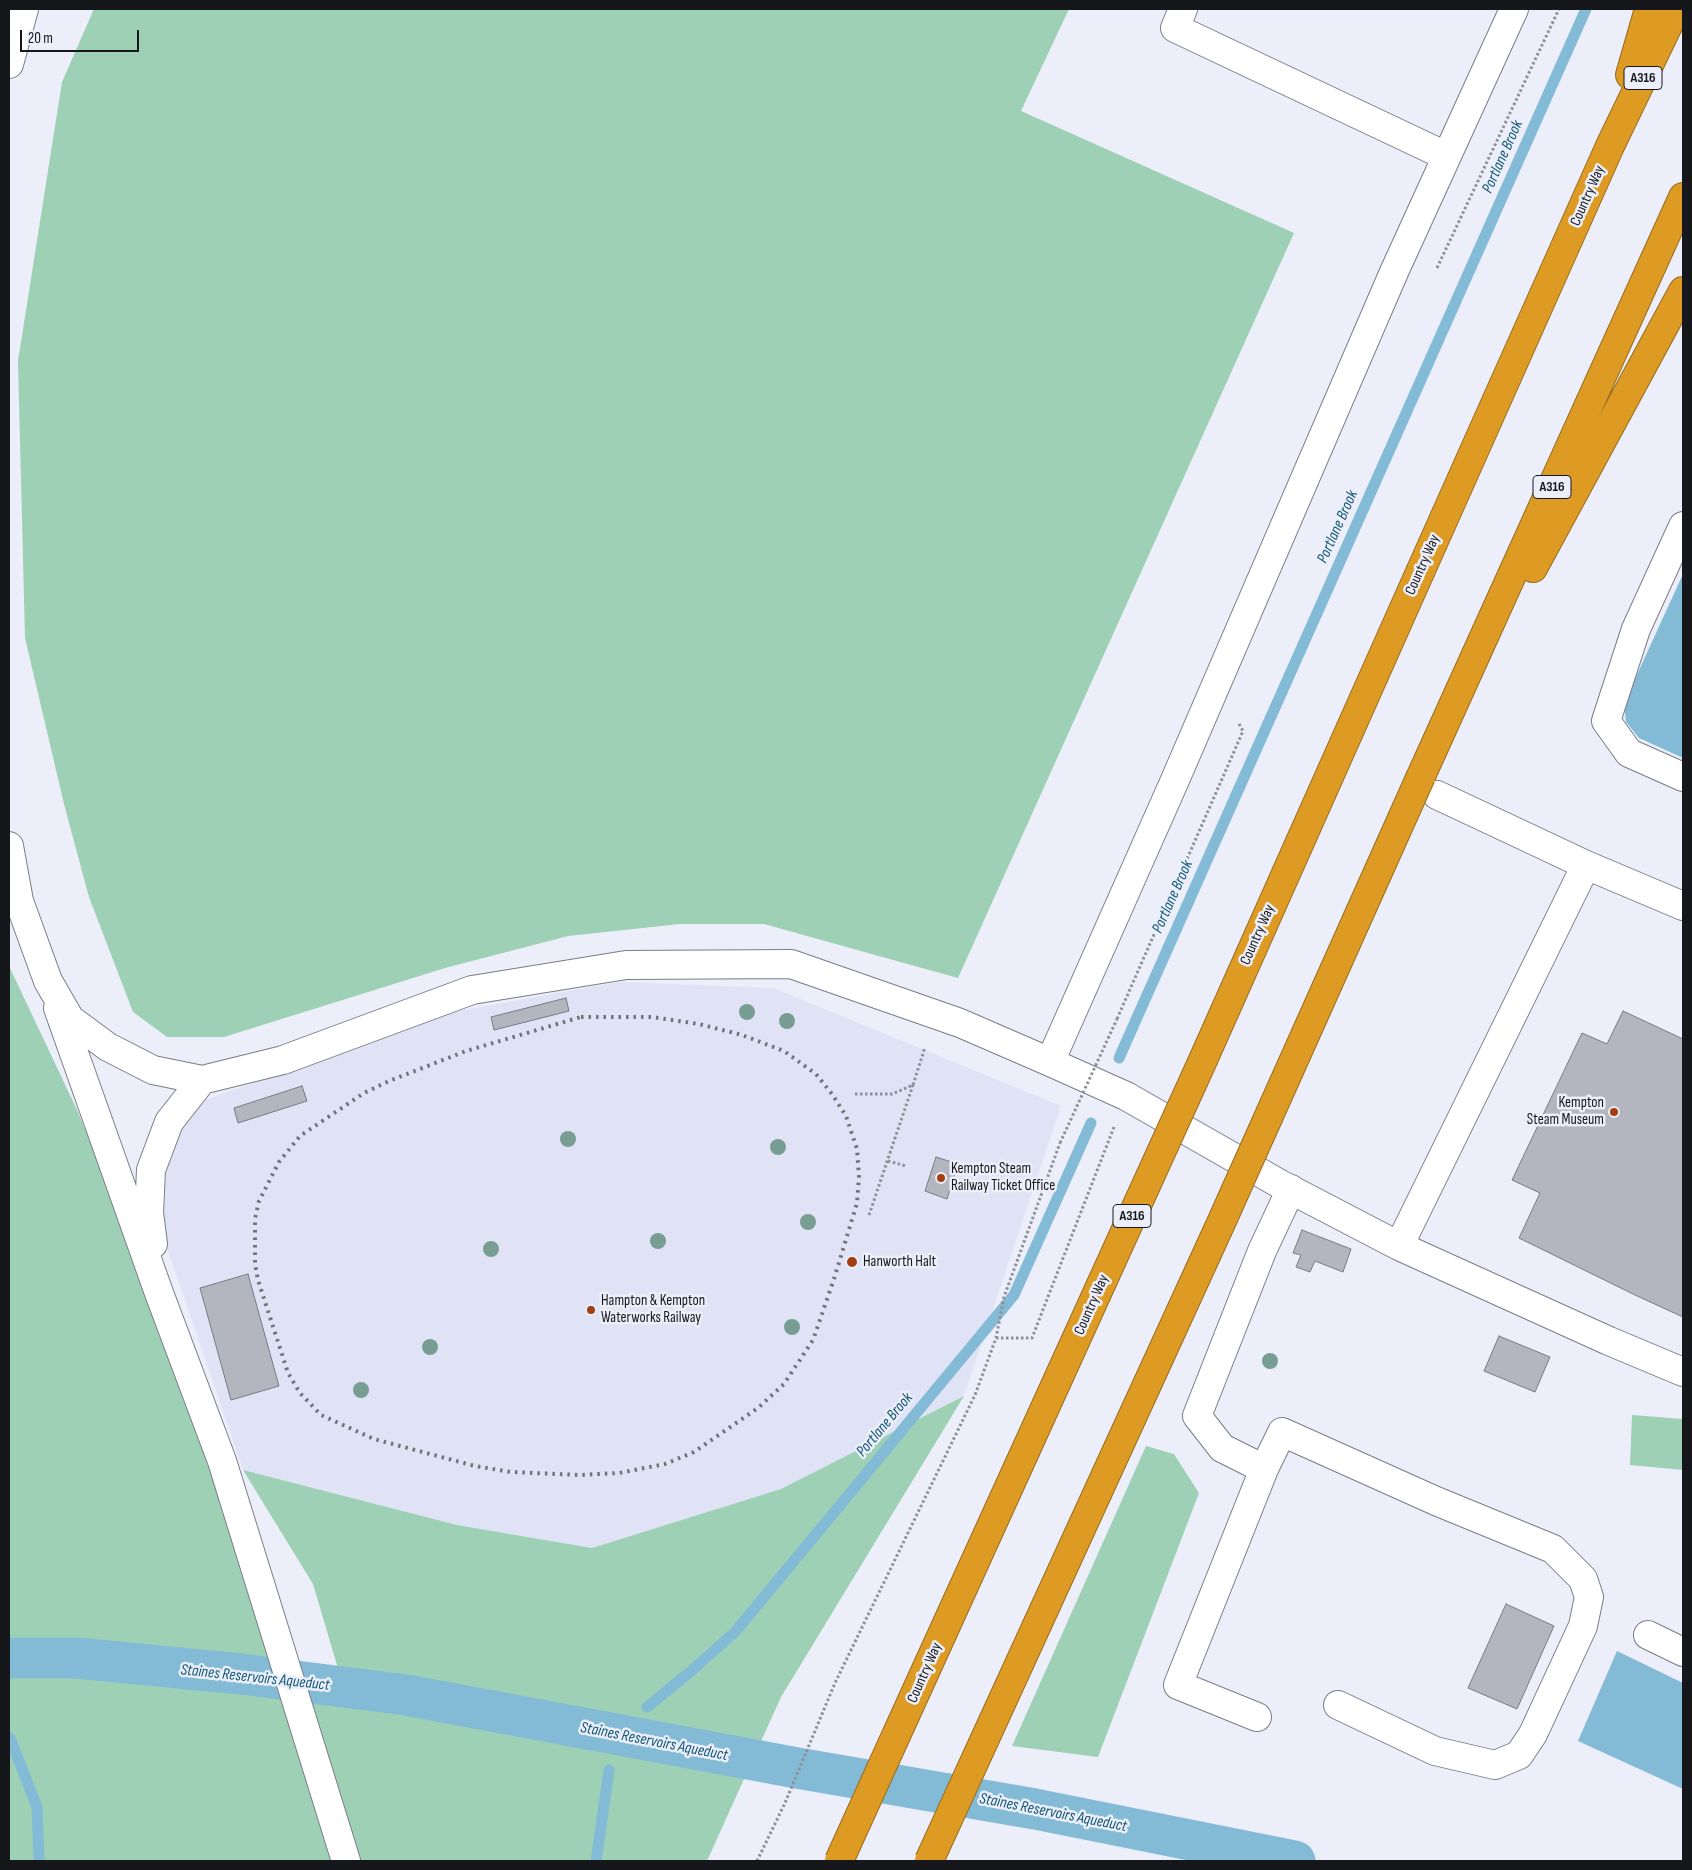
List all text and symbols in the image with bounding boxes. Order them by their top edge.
scale bar [22,20,141,52]
text: 20 m [28,29,53,48]
road number: A316 [1624,66,1662,90]
water label: Portlane Brook [1478,118,1528,196]
street label: Country Way [1567,163,1609,229]
road number: A316 [1533,476,1571,498]
water label: Portlane Brook [1313,488,1363,566]
street label: Country Way [1402,532,1444,598]
water label: Portlane Brook [1148,858,1198,936]
street label: Country Way [1237,902,1279,968]
place label: Kempton Steam Museum [1527,1094,1604,1129]
marker: Kempton Steam Museum [1608,1106,1620,1118]
place label: Kempton Steam Railway Ticket Office [951,1160,1055,1195]
marker: Kempton Steam Railway Ticket Office [935,1172,947,1184]
road number: A316 [1113,1204,1151,1228]
place label: Hanworth Halt [863,1253,936,1271]
marker: Hanworth Halt [845,1255,859,1269]
street label: Country Way [1071,1272,1113,1338]
place label: Hampton & Kempton Waterworks Railway [601,1292,705,1327]
marker: Hampton & Kempton Waterworks Railway [585,1304,597,1316]
water label: Portlane Brook [853,1389,917,1461]
street label: Country Way [904,1640,946,1706]
water label: Staines Reservoirs Aqueduct [180,1661,330,1695]
water label: Staines Reservoirs Aqueduct [579,1718,729,1766]
water label: Staines Reservoirs Aqueduct [978,1789,1128,1837]

